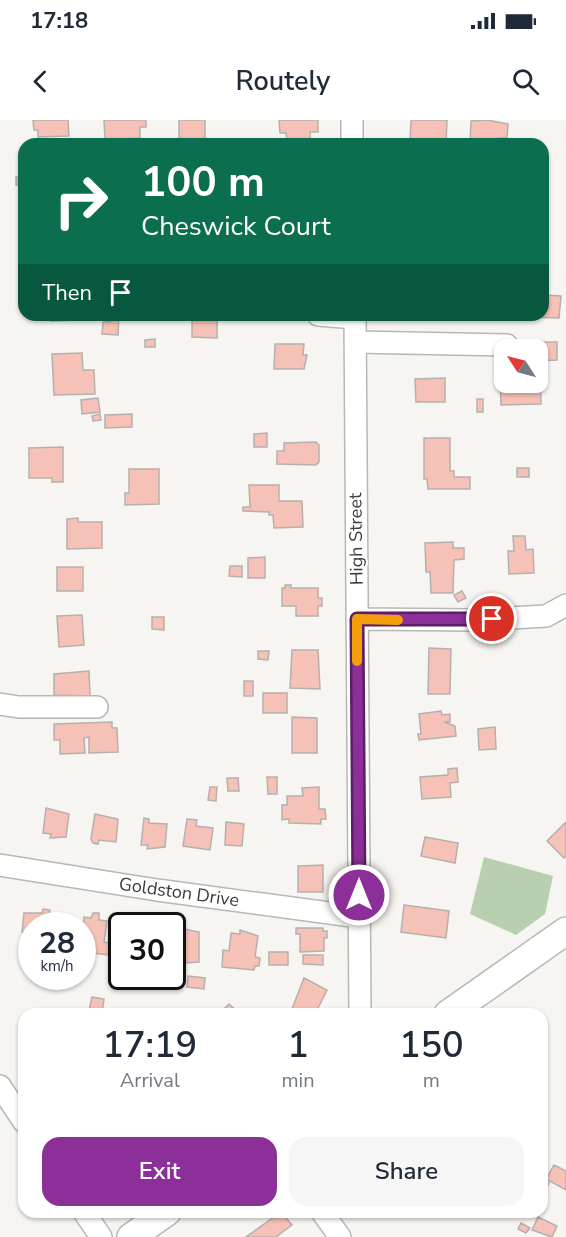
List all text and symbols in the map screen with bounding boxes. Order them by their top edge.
text: 17:18 [30,6,88,36]
text: Routely [236,63,330,100]
icon: back [24,65,57,98]
icon: search [509,65,542,98]
text: 100 m [141,154,265,211]
icon: right [42,162,120,240]
text: Cheswick Court [141,208,331,245]
icon: arrive [104,276,137,309]
text: Then [42,278,92,308]
north arrow [494,339,548,393]
map controls [494,339,548,393]
street label: High Street [343,492,369,585]
pin [466,593,517,644]
icon: arrive [475,602,508,635]
position arrow [327,863,391,927]
street label: Goldston Drive [117,872,241,912]
speed limit sign: 30 [108,912,186,990]
text: 28 [39,923,75,964]
text: km/h [40,956,74,976]
text: 17:19 [102,1021,197,1070]
text: 1 [287,1021,309,1070]
text: 150 [399,1021,464,1070]
text: Arrival [120,1067,180,1094]
text: min [282,1067,315,1094]
text: m [423,1067,440,1094]
button: Exit [42,1137,277,1206]
button: Share [289,1137,524,1206]

